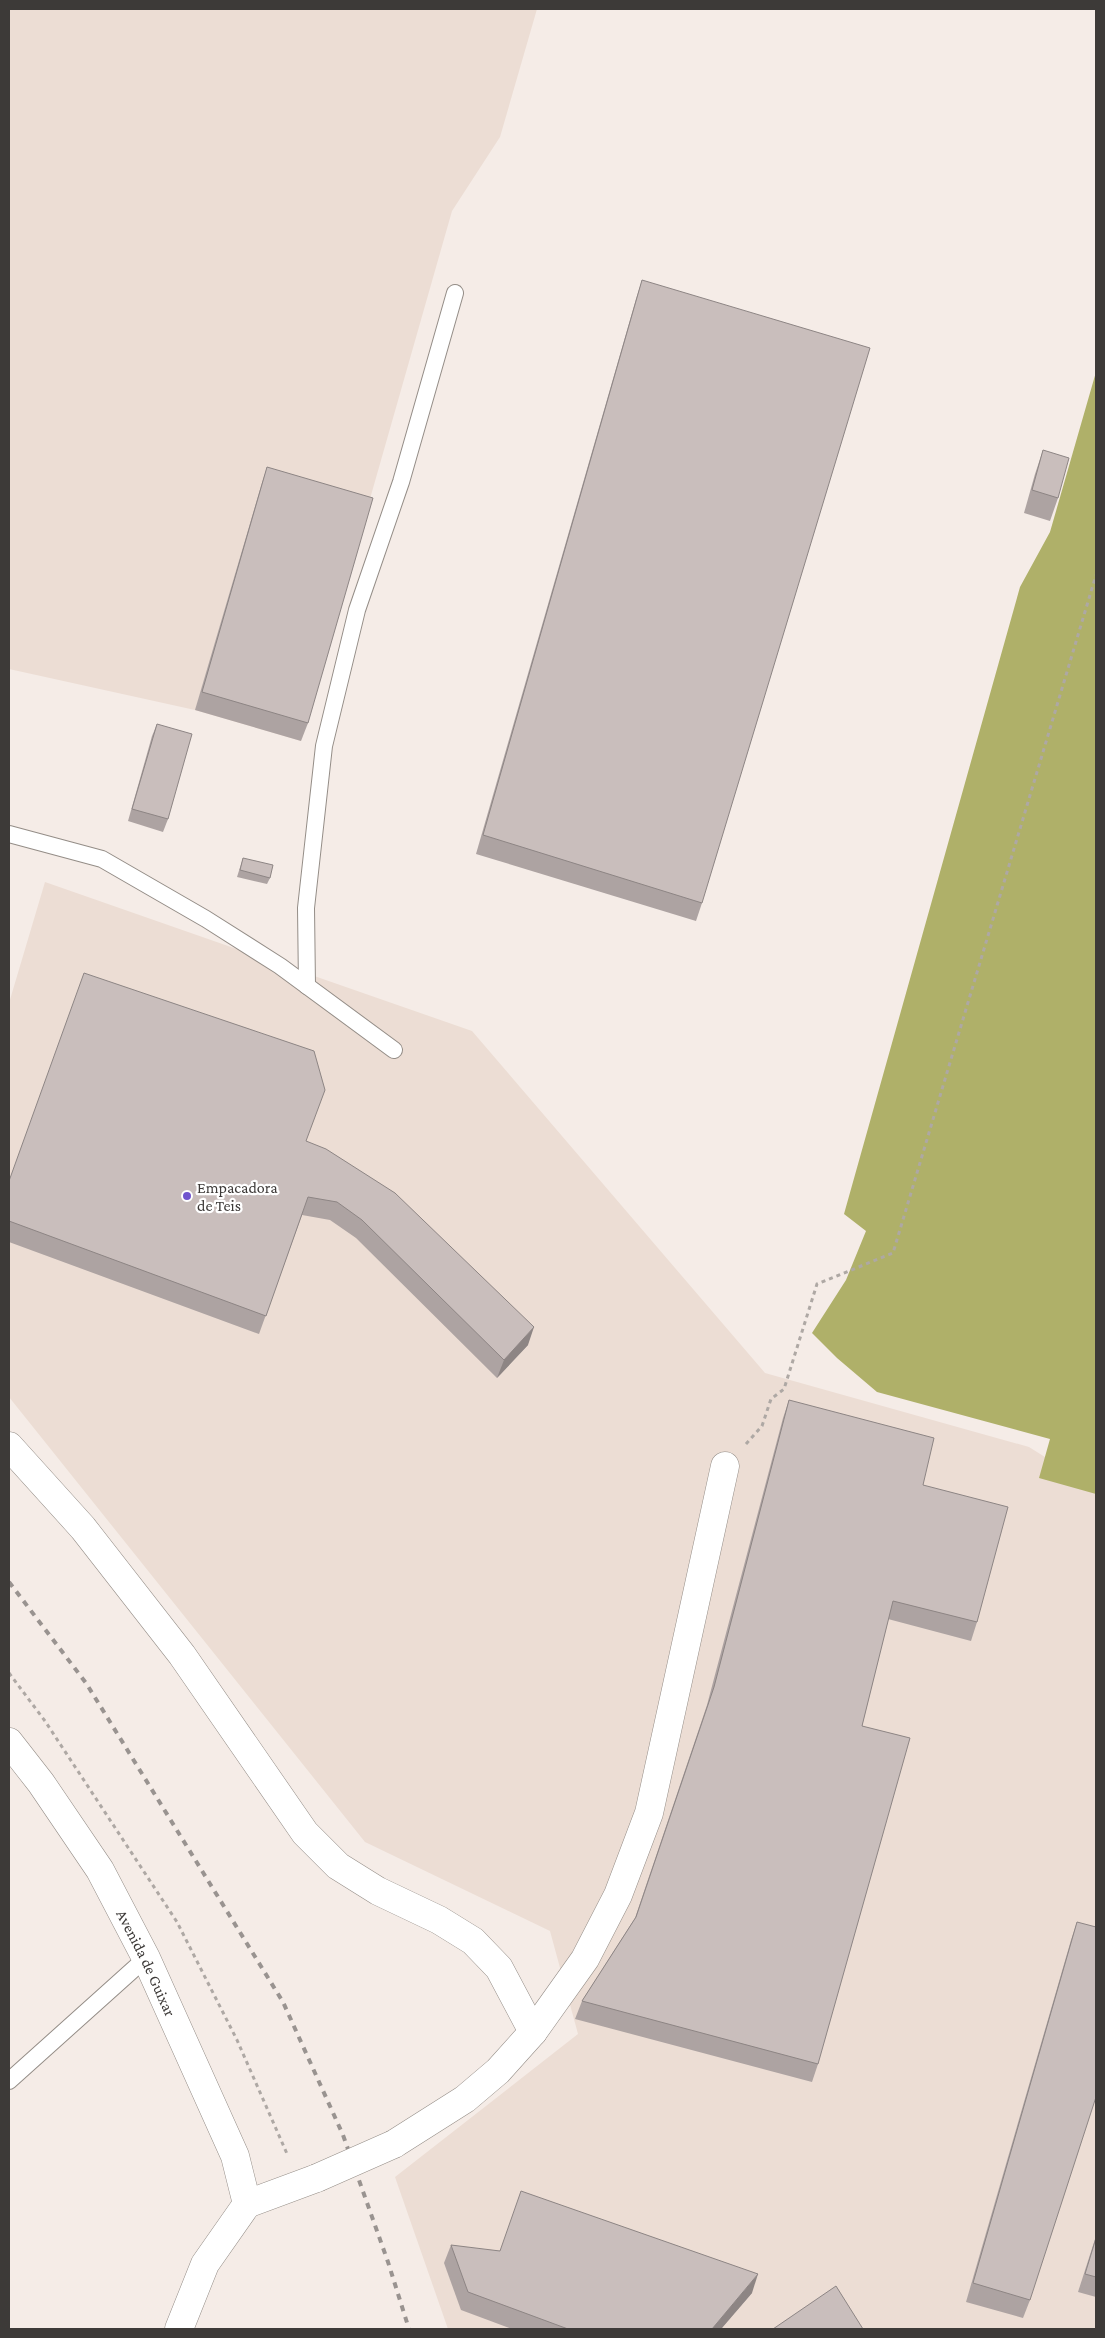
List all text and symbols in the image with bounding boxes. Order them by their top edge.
place label: Empacadora de Teis [197,1179,278,1214]
marker: Empacadora de Teis [181,1190,193,1202]
street label: Avenida de Guixar [113,1907,179,2019]

